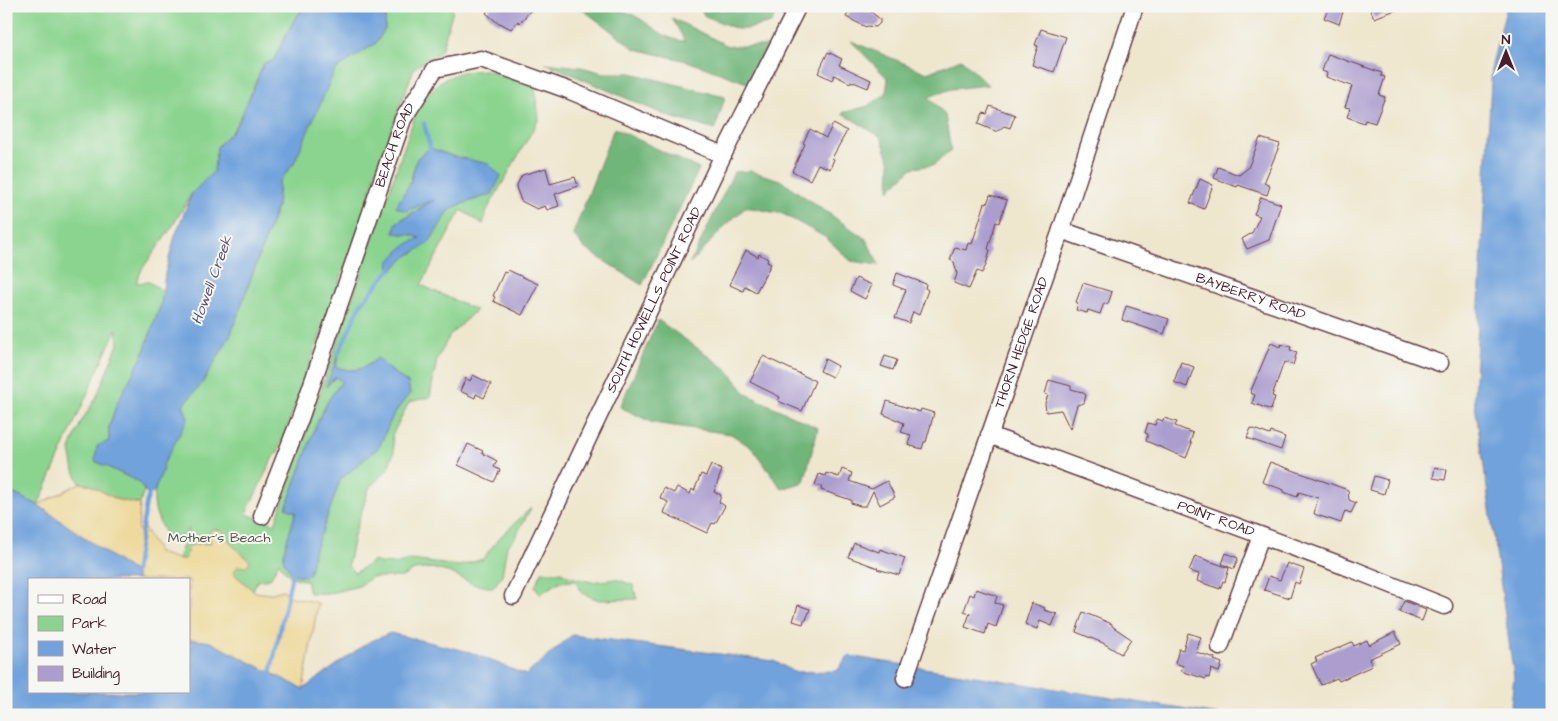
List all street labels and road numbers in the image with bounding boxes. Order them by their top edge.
street label: BEACH ROAD [370,99,421,190]
street label: SOUTH HOWELLS POINT ROAD [601,204,707,396]
street label: BAYBERRY ROAD [1193,268,1308,325]
street label: THORN HEDGE ROAD [990,274,1054,411]
street label: POINT ROAD [1175,495,1257,542]

